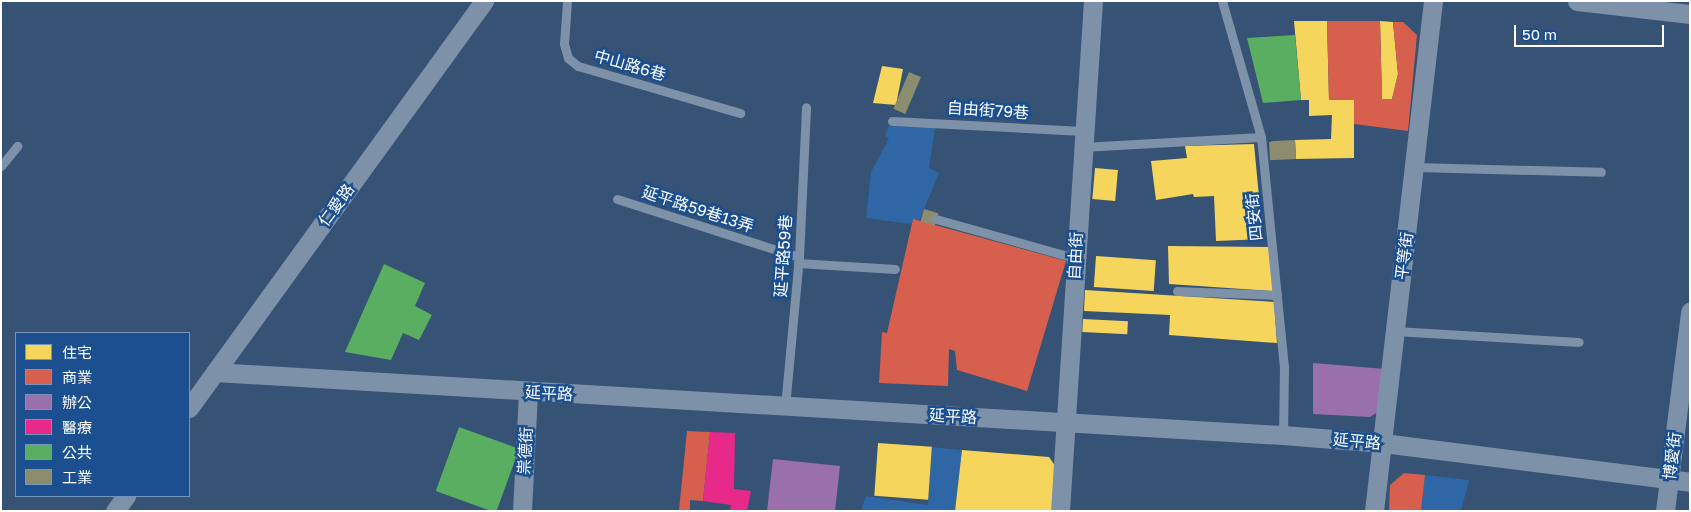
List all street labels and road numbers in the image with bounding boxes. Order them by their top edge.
street label: 中山路6巷 [592,46,668,84]
street label: 自由街79巷 [946,98,1030,122]
street label: 仁愛路 [314,180,358,230]
street label: 延平路59巷13弄 [640,182,756,236]
street label: 四安街 [1242,192,1266,242]
street label: 延平路59巷 [771,214,795,298]
street label: 平等街 [1392,231,1416,281]
street label: 自由街 [1064,232,1086,280]
street label: 延平路 [525,382,573,404]
street label: 延平路 [929,405,977,427]
street label: 祟德街 [514,427,536,475]
street label: 延平路 [1332,429,1382,453]
street label: 博愛街 [1660,431,1684,481]

